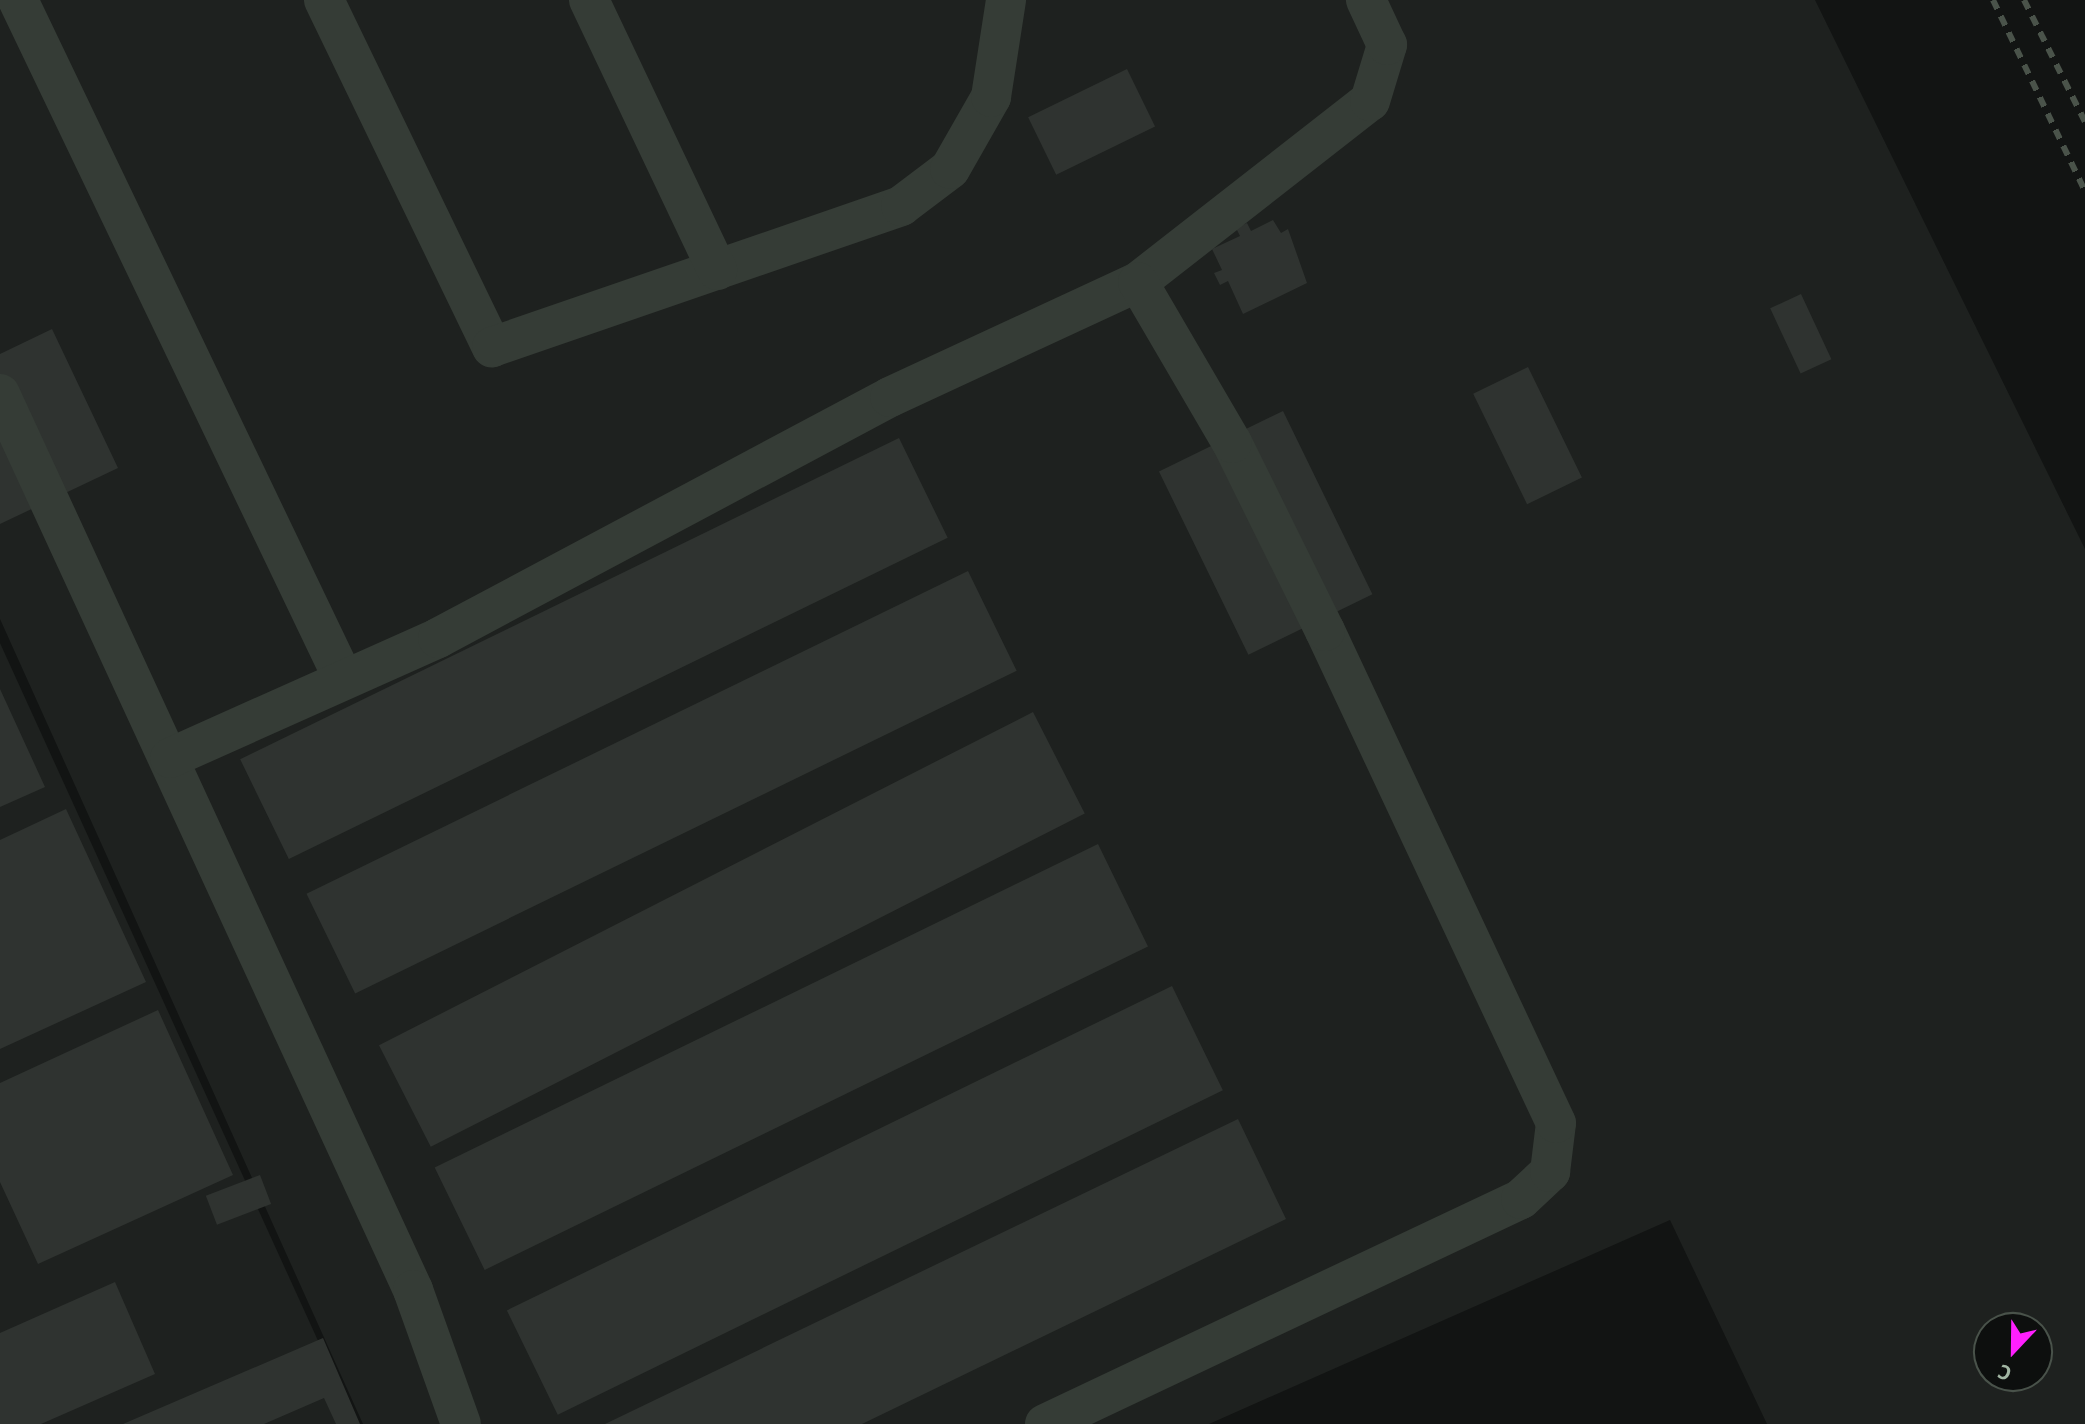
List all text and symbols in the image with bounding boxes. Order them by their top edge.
north arrow [1973,1312,2053,1392]
text: С [1995,1360,2015,1385]

